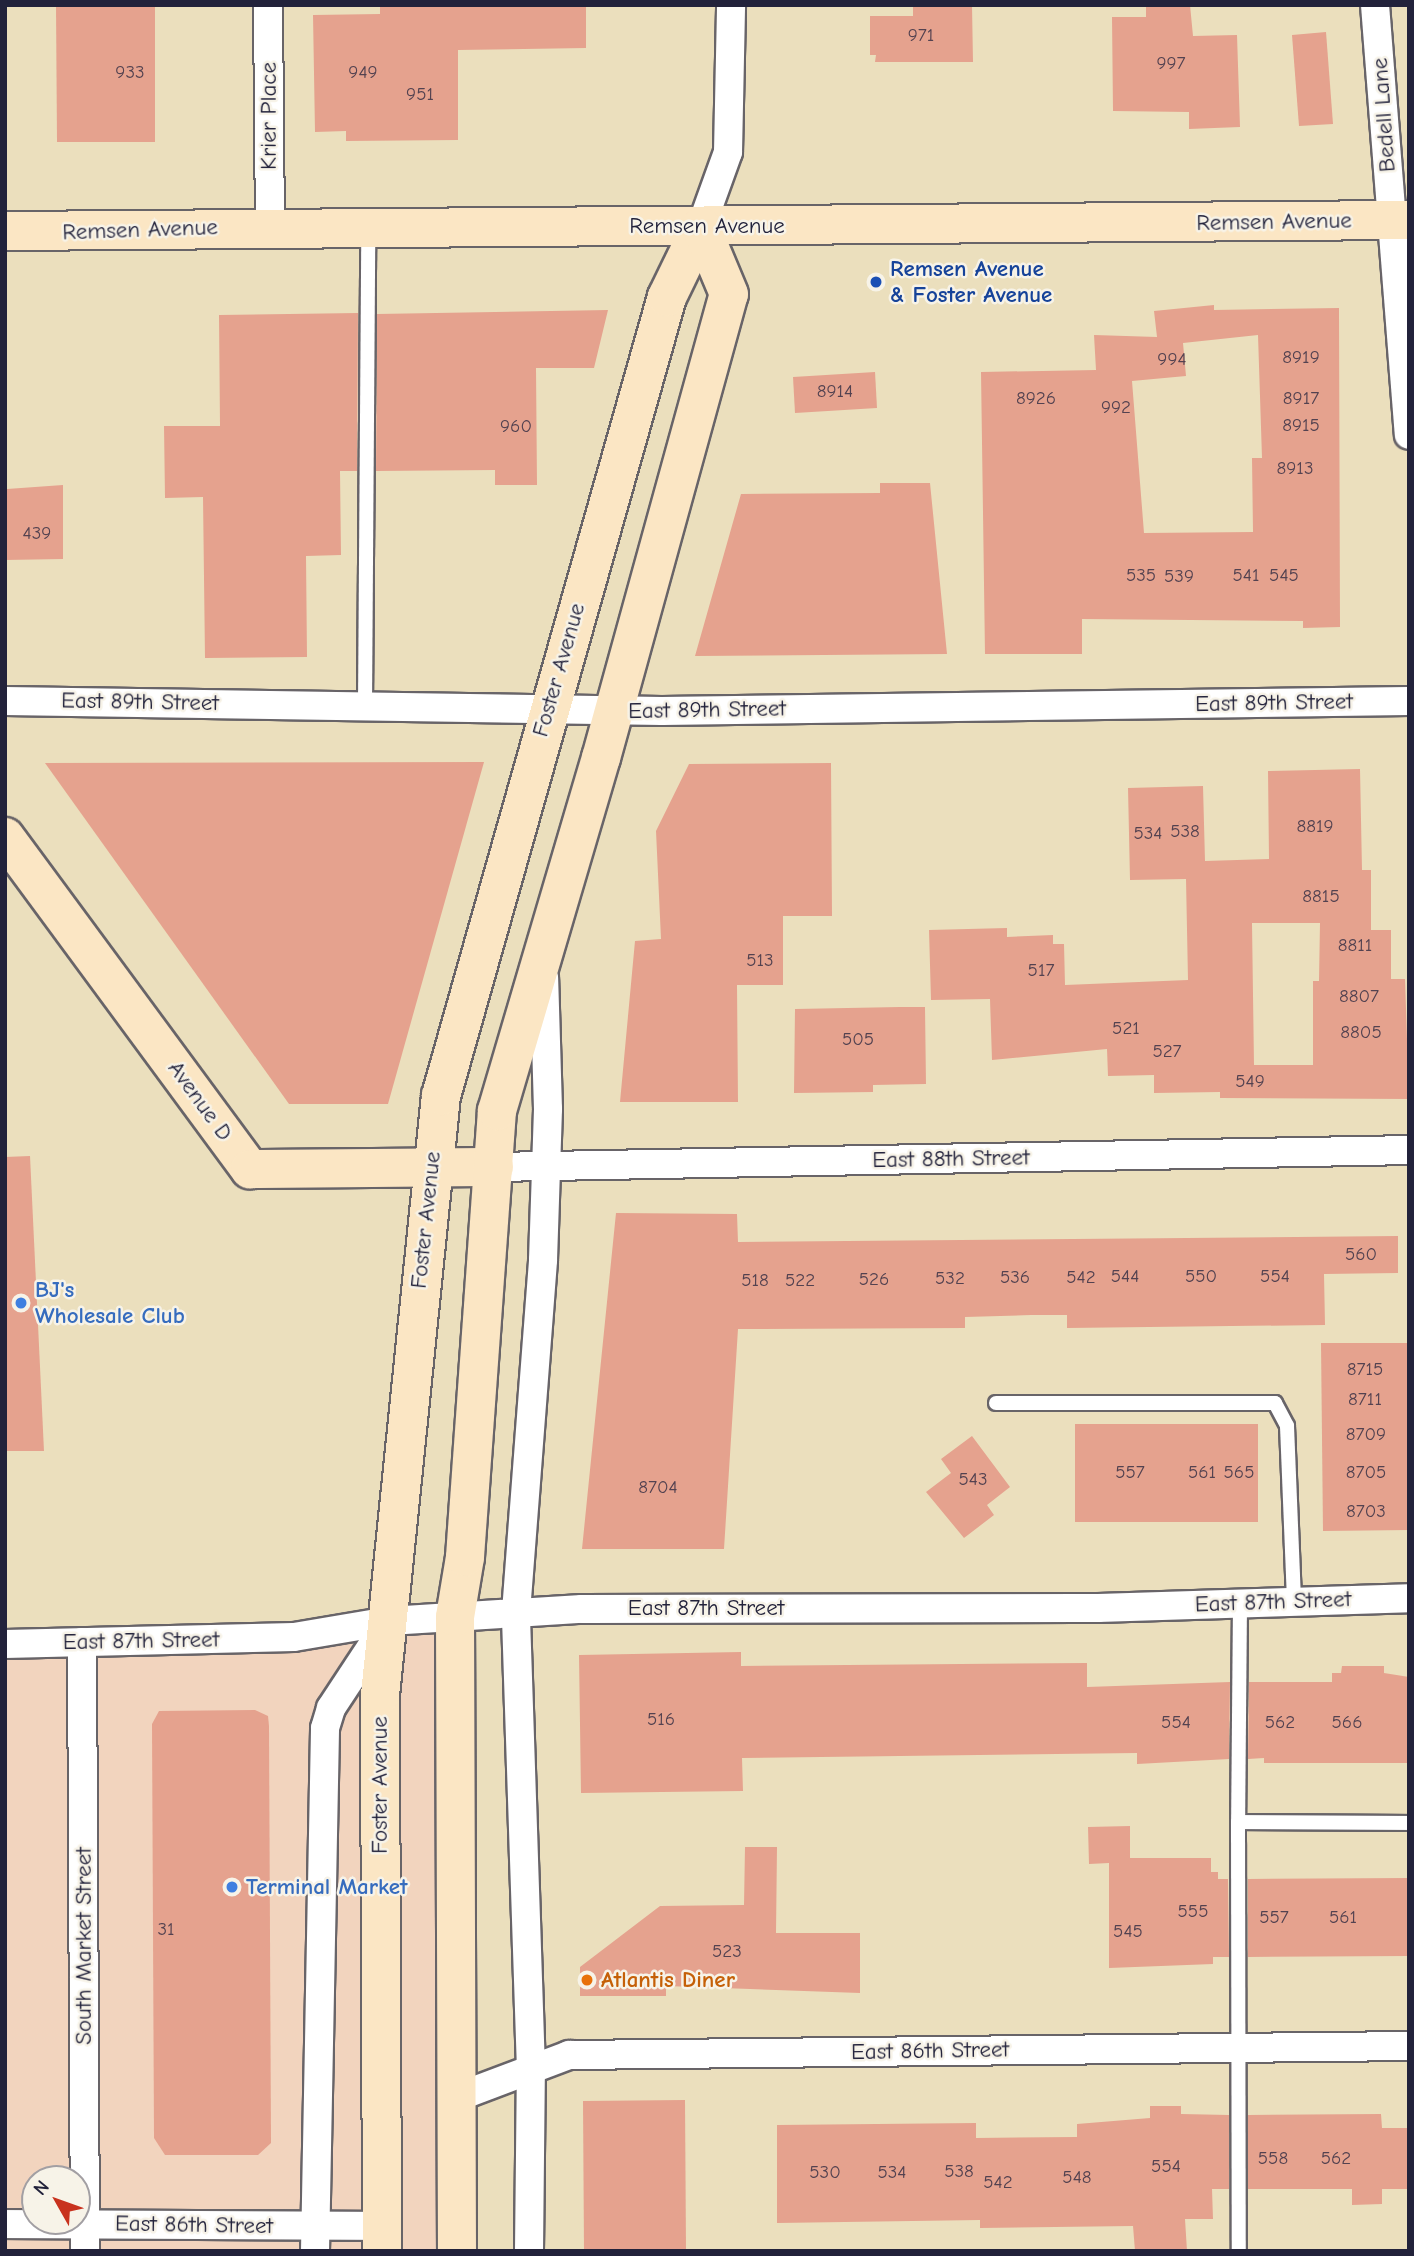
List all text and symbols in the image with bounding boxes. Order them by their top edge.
house number: 971 [908,25,934,47]
house number: 997 [1156,53,1186,75]
street label: Bedell Lane [1366,57,1402,173]
house number: 933 [115,62,145,84]
street label: Krier Place [255,62,283,170]
house number: 949 [348,62,378,84]
house number: 951 [406,84,434,106]
street label: Remsen Avenue [1196,207,1352,237]
street label: Remsen Avenue [629,212,785,240]
street label: Remsen Avenue [62,213,218,247]
place label: Remsen Avenue & Foster Avenue [890,255,1052,309]
marker: Remsen Avenue & Foster Avenue [868,274,884,290]
house number: 8919 [1282,347,1320,369]
house number: 994 [1157,349,1187,371]
house number: 8914 [817,381,853,403]
house number: 8926 [1016,388,1056,410]
house number: 8917 [1283,388,1319,410]
house number: 992 [1101,397,1131,419]
house number: 8915 [1282,415,1320,437]
house number: 960 [500,416,532,438]
house number: 8913 [1276,458,1314,480]
house number: 439 [23,523,51,545]
house number: 535 [1126,565,1156,587]
house number: 541 [1232,565,1260,587]
house number: 545 [1269,565,1299,587]
house number: 539 [1164,566,1194,588]
street label: Foster Avenue [527,600,591,740]
street label: East 89th Street [61,687,219,717]
street label: East 89th Street [1195,688,1353,718]
street label: East 89th Street [628,695,786,725]
house number: 8819 [1296,816,1334,838]
house number: 538 [1170,821,1200,843]
house number: 534 [1133,823,1163,845]
house number: 8815 [1302,886,1340,908]
house number: 8811 [1338,935,1372,957]
house number: 513 [746,950,774,972]
house number: 517 [1028,960,1054,982]
house number: 8807 [1339,986,1379,1008]
house number: 521 [1112,1018,1140,1040]
house number: 8805 [1340,1022,1382,1044]
house number: 505 [842,1029,874,1051]
house number: 527 [1152,1041,1182,1063]
street label: Avenue D [162,1056,238,1146]
house number: 549 [1235,1071,1265,1093]
street label: East 88th Street [872,1144,1030,1174]
street label: Foster Avenue [405,1150,447,1290]
house number: 560 [1345,1244,1377,1266]
house number: 544 [1111,1266,1139,1288]
house number: 550 [1185,1266,1217,1288]
house number: 554 [1260,1266,1290,1288]
house number: 536 [1000,1267,1030,1289]
house number: 542 [1066,1267,1096,1289]
house number: 532 [935,1268,965,1290]
house number: 526 [859,1269,889,1291]
house number: 518 [741,1270,769,1292]
house number: 522 [785,1270,815,1292]
place label: BJ's Wholesale Club [35,1276,185,1330]
marker: BJ's Wholesale Club [13,1295,29,1311]
house number: 8715 [1347,1359,1383,1381]
house number: 8711 [1348,1389,1382,1411]
house number: 8709 [1346,1424,1386,1446]
house number: 557 [1115,1462,1145,1484]
house number: 561 [1188,1462,1216,1484]
house number: 565 [1224,1462,1254,1484]
house number: 8705 [1346,1462,1386,1484]
house number: 543 [958,1469,988,1491]
house number: 8704 [638,1477,678,1499]
house number: 8703 [1346,1501,1386,1523]
street label: East 87th Street [1194,1585,1352,1619]
street label: East 87th Street [628,1594,784,1622]
street label: East 87th Street [63,1626,219,1656]
house number: 516 [647,1709,675,1731]
house number: 554 [1161,1712,1191,1734]
house number: 562 [1265,1712,1295,1734]
house number: 566 [1332,1712,1362,1734]
street label: Foster Avenue [366,1716,394,1854]
street label: South Market Street [70,1847,98,2045]
place label: Terminal Market [246,1873,408,1901]
marker: Terminal Market [224,1879,240,1895]
house number: 555 [1178,1901,1208,1923]
house number: 557 [1259,1907,1289,1929]
house number: 561 [1329,1907,1357,1929]
house number: 31 [157,1919,175,1941]
house number: 545 [1113,1921,1143,1943]
house number: 523 [712,1941,742,1963]
place label: Atlantis Diner [601,1966,735,1994]
marker: Atlantis Diner [579,1972,595,1988]
street label: East 86th Street [851,2036,1009,2066]
house number: 558 [1258,2148,1288,2170]
house number: 562 [1321,2148,1351,2170]
house number: 554 [1151,2156,1181,2178]
house number: 538 [944,2161,974,2183]
house number: 530 [809,2162,841,2184]
house number: 534 [877,2162,907,2184]
north arrow [21,2165,91,2235]
house number: 548 [1062,2167,1092,2189]
house number: 542 [983,2172,1013,2194]
text: N [29,2176,54,2200]
street label: East 86th Street [115,2210,273,2240]

